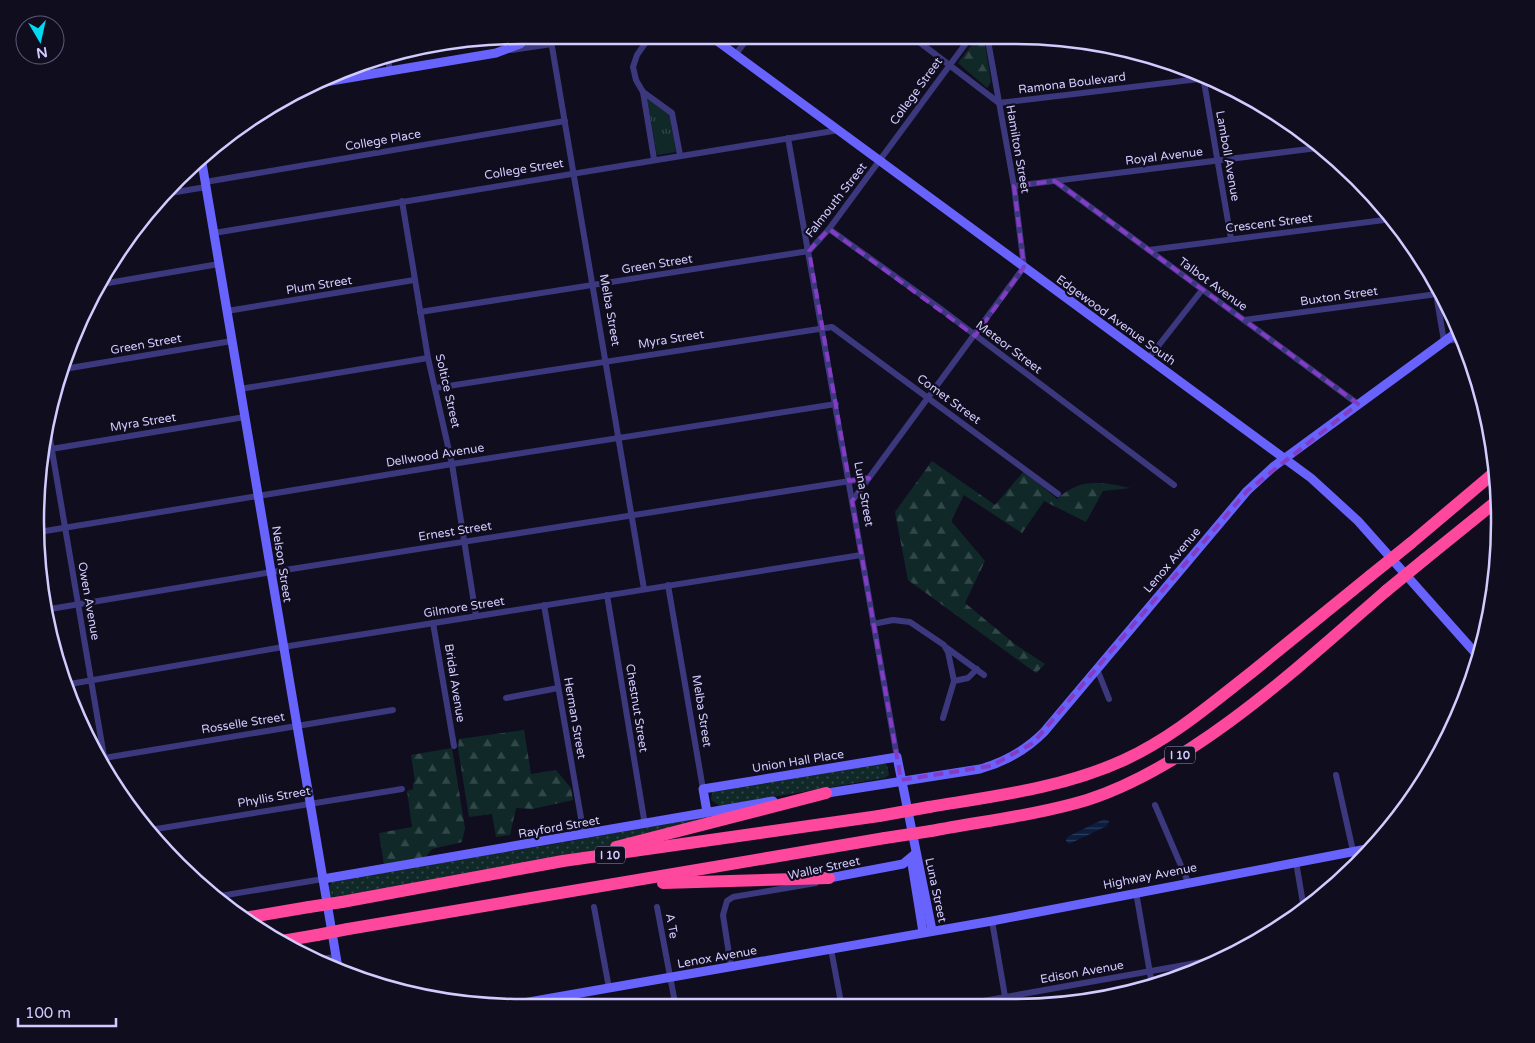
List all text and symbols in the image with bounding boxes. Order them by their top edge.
north arrow [15,15,65,65]
text: N [35,43,49,62]
street label: College Street [887,54,945,127]
street label: Ramona Boulevard [1017,69,1127,97]
street label: Hamilton Street [1003,104,1033,195]
street label: Lamboll Avenue [1213,110,1243,203]
street label: College Place [344,126,422,154]
street label: Royal Avenue [1124,144,1204,168]
street label: College Street [483,156,565,182]
street label: Falmouth Street [802,159,870,240]
street label: Crescent Street [1225,211,1314,235]
street label: Green Street [620,251,694,277]
street label: Talbot Avenue [1176,254,1250,314]
street label: Edgewood Avenue South [1054,272,1178,368]
street label: Plum Street [285,273,353,297]
street label: Melba Street [597,273,623,348]
street label: Buxton Street [1299,284,1379,308]
street label: Meteor Street [973,318,1045,377]
street label: Myra Street [637,327,705,351]
street label: Green Street [109,331,183,357]
street label: Soltice Street [433,352,463,430]
street label: Comet Street [914,371,984,427]
street label: Myra Street [109,410,177,434]
street label: Dellwood Avenue [385,440,485,470]
street label: Luna Street [851,460,877,528]
street label: Ernest Street [417,518,493,544]
street label: Lenox Avenue [1141,524,1203,595]
street label: Nelson Street [269,525,295,604]
street label: Owen Avenue [75,561,103,641]
street label: Gilmore Street [422,594,506,620]
street label: Bridal Avenue [442,643,468,723]
street label: Chestnut Street [623,663,651,754]
street label: Melba Street [689,674,715,749]
street label: Herman Street [561,676,589,760]
street label: Rosselle Street [200,709,286,737]
road number: I 10 [1165,746,1195,764]
street label: Union Hall Place [751,747,845,775]
street label: Phyllis Street [236,784,312,810]
street label: Rayford Street [517,813,601,841]
road number: I 10 [595,846,625,864]
street label: Waller Street [787,853,862,882]
street label: Luna Street [922,856,950,924]
street label: Highway Avenue [1102,860,1198,892]
street label: A Te [663,912,681,940]
street label: Lenox Avenue [676,943,758,971]
street label: Edison Avenue [1039,958,1125,986]
scale bar [18,996,115,1028]
text: 100 m [25,1004,71,1022]

